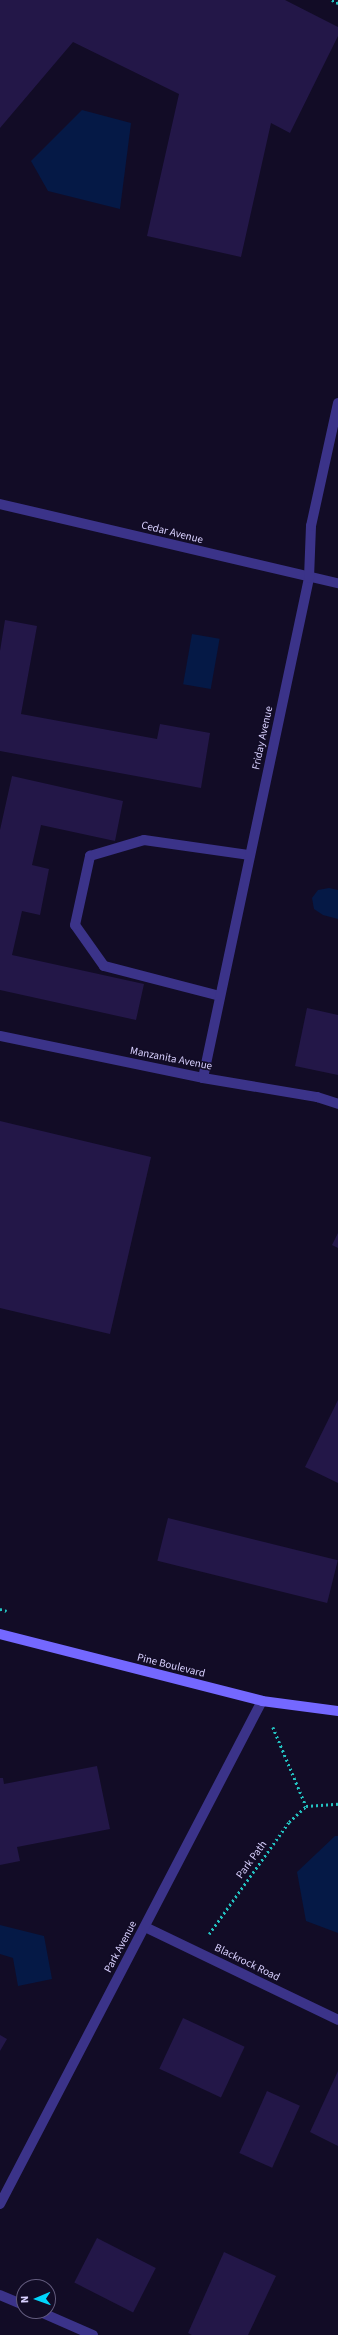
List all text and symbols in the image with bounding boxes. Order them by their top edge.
street label: Cedar Avenue [140,519,204,547]
street label: Friday Avenue [250,705,276,771]
street label: Manzanita Avenue [129,1045,213,1073]
street label: Pine Boulevard [136,1651,206,1681]
street label: Park Path [234,1838,270,1882]
street label: Park Avenue [102,1919,140,1975]
street label: Blackrock Road [212,1941,282,1985]
north arrow [16,2279,56,2319]
text: N [17,2295,32,2303]

